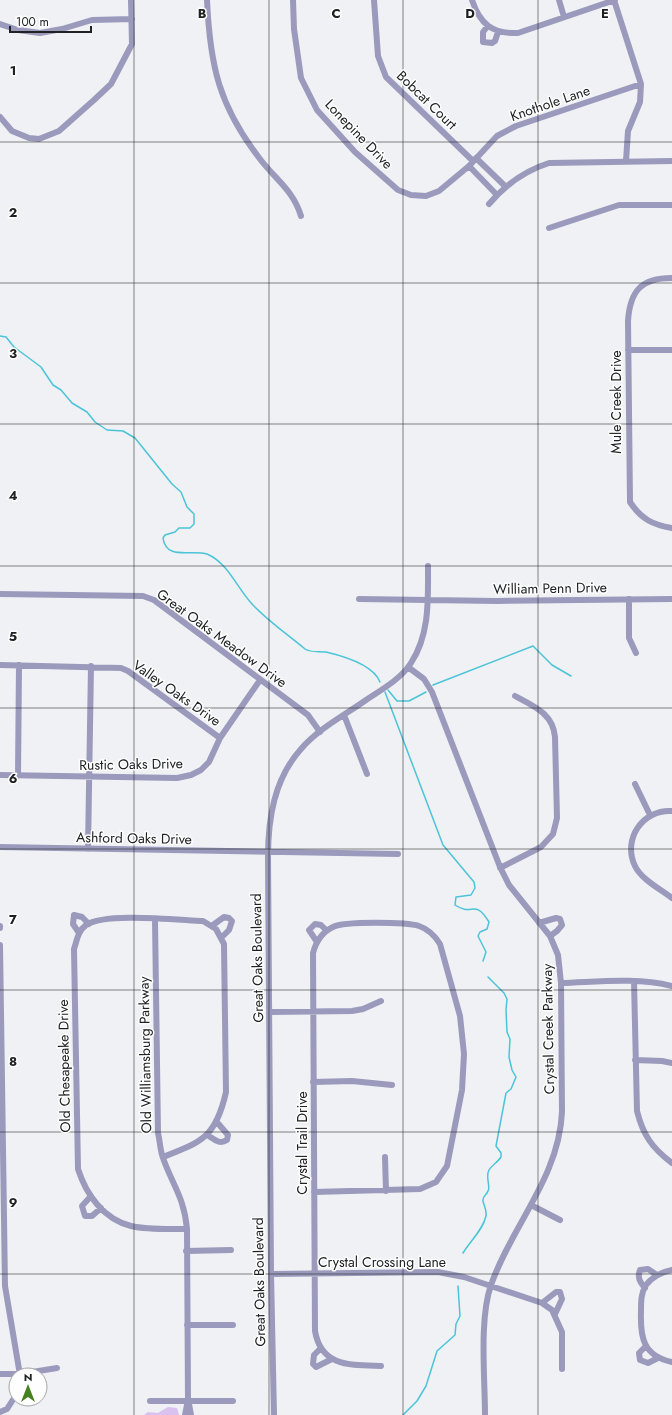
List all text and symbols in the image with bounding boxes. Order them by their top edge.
text: B [198,4,207,23]
text: C [331,4,341,23]
text: D [465,4,475,23]
text: E [601,4,609,23]
scale bar [10,8,91,34]
text: 100 m [16,13,49,31]
text: 1 [10,61,16,80]
street label: Bobcat Court [392,66,462,134]
street label: Knothole Lane [507,80,593,126]
street label: Lonepine Drive [321,95,397,173]
text: 2 [9,203,17,222]
text: 3 [9,344,17,363]
street label: Mule Creek Drive [606,350,626,454]
text: 4 [8,486,18,505]
street label: William Penn Drive [493,577,607,599]
street label: Great Oaks Meadow Drive [153,584,291,692]
text: 5 [9,627,17,646]
street label: Valley Oaks Drive [129,655,225,731]
street label: Rustic Oaks Drive [79,753,183,775]
text: 6 [9,769,18,788]
street label: Ashford Oaks Drive [76,827,192,849]
street label: Great Oaks Boulevard [246,893,268,1023]
text: 7 [9,910,17,929]
street label: Crystal Creek Parkway [537,963,559,1094]
street label: Old Williamsburg Parkway [134,976,156,1134]
street label: Old Chesapeake Drive [53,999,75,1133]
text: 8 [9,1052,17,1071]
street label: Crystal Trail Drive [292,1091,312,1195]
text: 9 [9,1193,18,1212]
street label: Great Oaks Boulevard [248,1217,270,1347]
street label: Crystal Crossing Lane [318,1252,446,1272]
north arrow [8,1367,48,1407]
text: N [24,1369,32,1385]

